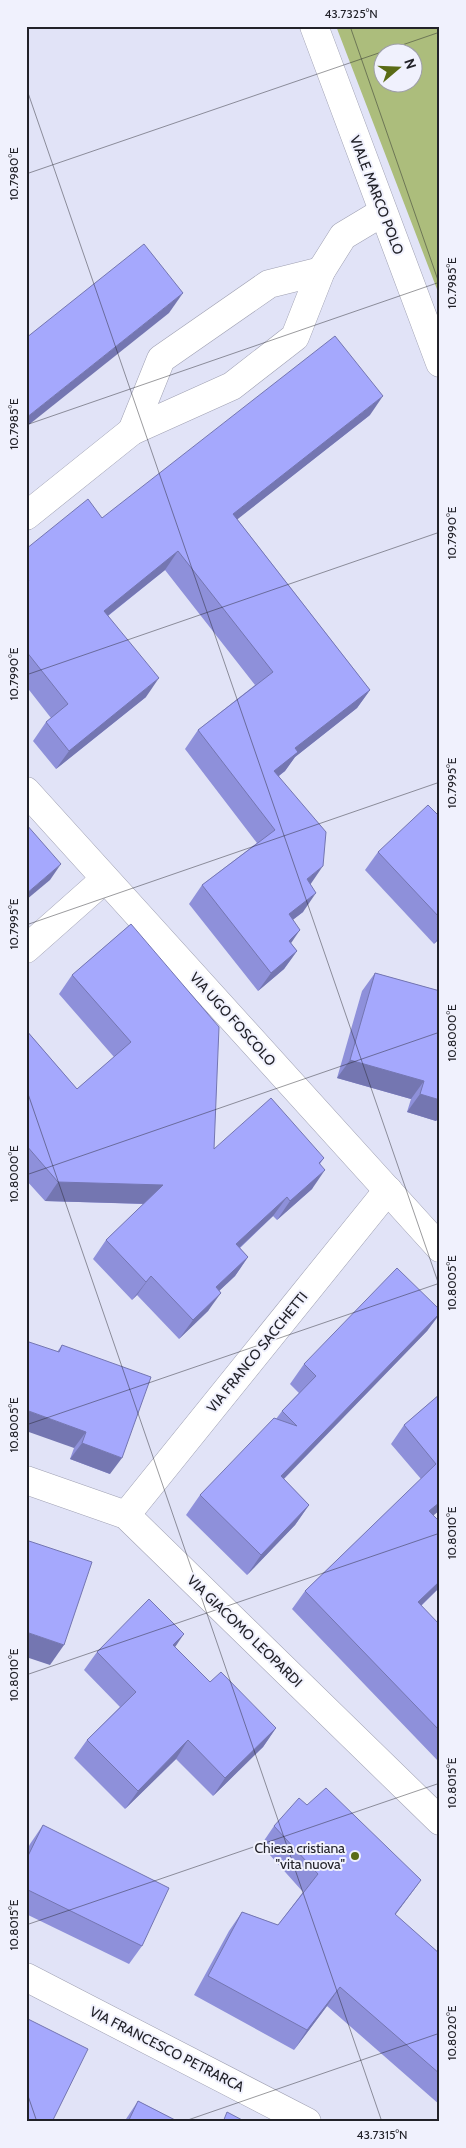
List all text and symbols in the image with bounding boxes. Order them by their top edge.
text: 43.7325°N [324,6,378,21]
north arrow [374,42,424,92]
text: N [400,56,420,71]
street label: VIALE MARCO POLO [346,133,408,257]
text: 10.7980°E [6,147,21,201]
text: 10.7985°E [444,257,459,309]
text: 10.7985°E [6,398,21,450]
text: 10.7990°E [444,506,459,559]
text: 10.7990°E [6,647,21,700]
text: 10.7995°E [444,757,459,808]
text: 10.7995°E [6,898,21,949]
street label: VIA UGO FOSCOLO [186,968,280,1070]
text: 10.8000°E [444,1004,459,1062]
text: 10.8000°E [6,1145,21,1203]
text: 10.8005°E [444,1255,459,1311]
street label: VIA FRANCO SACCHETTI [203,1288,311,1416]
text: 10.8005°E [6,1397,21,1453]
text: 10.8010°E [444,1506,459,1559]
street label: VIA GIACOMO LEOPARDI [184,1571,306,1691]
text: 10.8010°E [6,1648,21,1701]
text: 10.8015°E [444,1757,459,1808]
place label: Chiesa cristiana "vita nuova" [254,1839,345,1873]
marker: Chiesa cristiana "vita nuova" [349,1850,361,1862]
text: 10.8015°E [6,1899,21,1950]
street label: VIA FRANCESCO PETRARCA [87,2002,248,2096]
text: 10.8020°E [444,2005,459,2061]
text: 43.7315°N [357,2127,407,2142]

